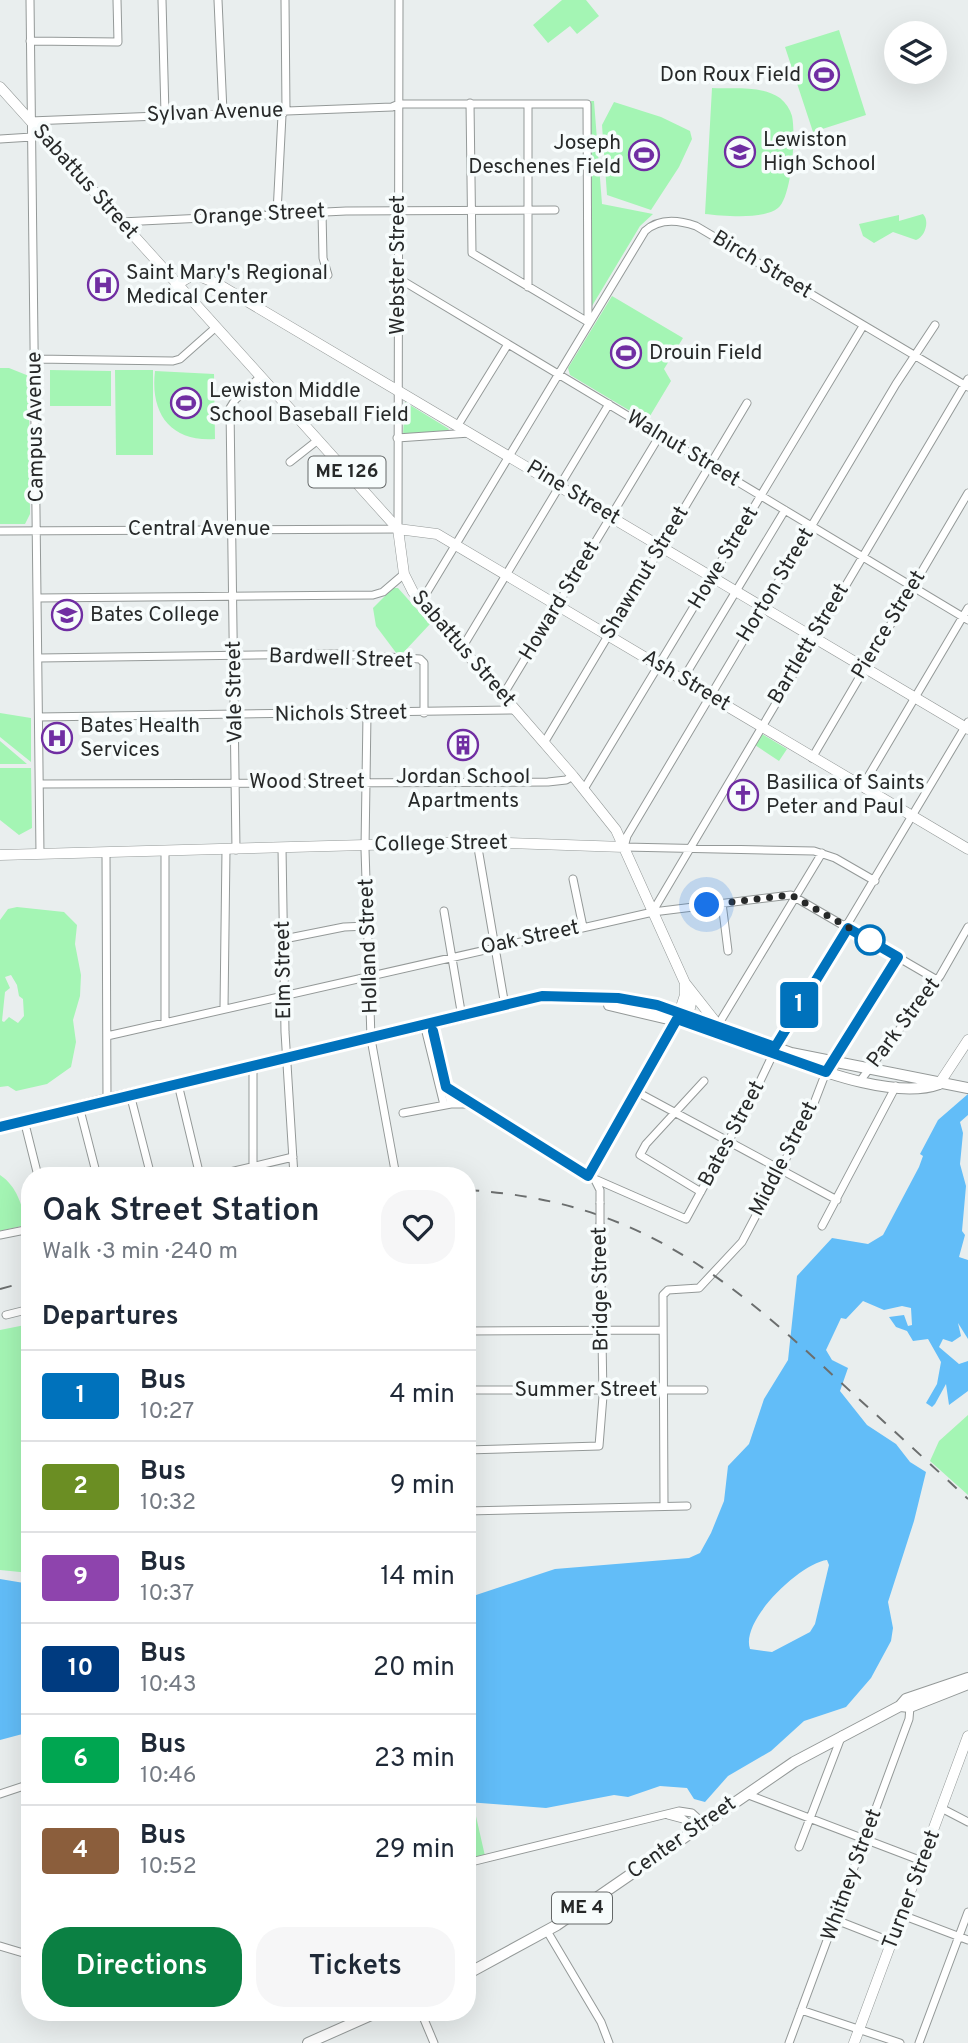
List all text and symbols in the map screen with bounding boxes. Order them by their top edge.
map controls [884,21,947,84]
button: layers [884,21,947,84]
sports icon: Don Roux Field [807,58,841,92]
place label: Don Roux Field [660,62,801,89]
street label: Sylvan Avenue [146,97,284,129]
street label: Sabattus Street [26,119,144,245]
place label: Lewiston High School [763,127,876,178]
place label: Joseph Deschenes Field [468,130,621,181]
school or university icon: Lewiston High School [723,135,757,169]
sports icon: Joseph Deschenes Field [627,138,661,172]
street label: Webster Street [385,195,412,335]
street label: Orange Street [192,198,326,232]
street label: Birch Street [707,225,817,305]
place label: Saint Mary's Regional Medical Center [126,260,328,311]
hospital icon: Saint Mary's Regional Medical Center [86,268,120,302]
sports icon: Drouin Field [609,336,643,370]
place label: Drouin Field [649,340,762,367]
street label: Campus Avenue [21,351,51,503]
place label: Lewiston Middle School Baseball Field [209,378,409,429]
sports icon: Lewiston Middle School Baseball Field [169,386,203,420]
street label: Walnut Street [621,404,745,494]
street label: Pine Street [521,454,625,532]
road number: ME 126 [308,457,386,488]
street label: Shawmut Street [595,501,695,645]
street label: Howe Street [683,502,765,614]
street label: Central Avenue [128,516,270,543]
street label: Horton Street [731,523,821,647]
street label: Howard Street [514,536,606,666]
street label: Pierce Street [846,566,932,684]
street label: Bartlett Street [762,579,856,709]
street label: Sabattus Street [405,585,521,713]
school or university icon: Bates College [50,598,84,632]
place label: Bates College [90,602,219,629]
street label: Vale Street [221,640,249,744]
street label: Bardwell Street [268,643,414,675]
street label: Ash Street [637,644,735,718]
street label: Nichols Street [274,699,408,729]
place label: Bates Health Services [80,713,200,764]
hospital icon: Bates Health Services [40,721,74,755]
building icon: Jordan School Apartments [446,728,480,762]
place label: Jordan School Apartments [396,764,530,815]
street label: Wood Street [249,769,365,796]
place label: Basilica of Saints Peter and Paul [766,770,925,821]
church icon: Basilica of Saints Peter and Paul [726,778,760,812]
street label: College Street [374,829,508,859]
street label: Holland Street [353,878,385,1014]
your location [689,887,724,922]
street label: Oak Street [478,914,582,962]
street label: Elm Street [270,920,298,1020]
unlabelled marker [855,925,885,955]
street label: Park Street [861,973,947,1073]
line badge: 1 [776,982,822,1028]
text: 1 [794,990,804,1020]
street label: Bates Street [693,1076,771,1192]
street label: Middle Street [744,1097,824,1221]
button: heart [381,1190,455,1264]
text: Oak Street Station [42,1191,320,1233]
street label: Bridge Street [586,1226,616,1352]
text: Walk · 3 min · 240 m [42,1238,238,1267]
text: Departures [42,1301,179,1334]
text: Bus [140,1365,186,1398]
street label: Summer Street [514,1377,658,1404]
text: 4 min [389,1379,455,1412]
text: 1 [76,1381,85,1411]
text: 10:27 [140,1398,194,1427]
text: Bus [140,1456,186,1489]
text: 9 min [390,1470,455,1503]
text: 2 [73,1472,88,1502]
text: 10:32 [140,1489,196,1518]
text: Bus [140,1547,186,1580]
text: 14 min [380,1561,455,1594]
text: 9 [73,1563,88,1593]
text: 10:37 [140,1580,194,1609]
text: Bus [140,1638,186,1671]
text: 20 min [373,1652,455,1685]
text: 10 [68,1654,93,1684]
text: 10:43 [140,1671,197,1700]
text: Bus [140,1729,186,1762]
text: 23 min [374,1743,455,1776]
text: 6 [73,1745,88,1775]
text: 10:46 [140,1762,197,1791]
street label: Center Street [622,1791,742,1885]
street label: Whitney Street [816,1805,888,1945]
text: Bus [140,1820,186,1853]
street label: Turner Street [877,1826,947,1954]
text: 29 min [374,1834,455,1867]
text: 4 [73,1836,88,1866]
text: 10:52 [140,1853,197,1882]
road number: ME 4 [552,1892,612,1924]
button: Directions [42,1927,242,2007]
button: Tickets [256,1927,455,2007]

